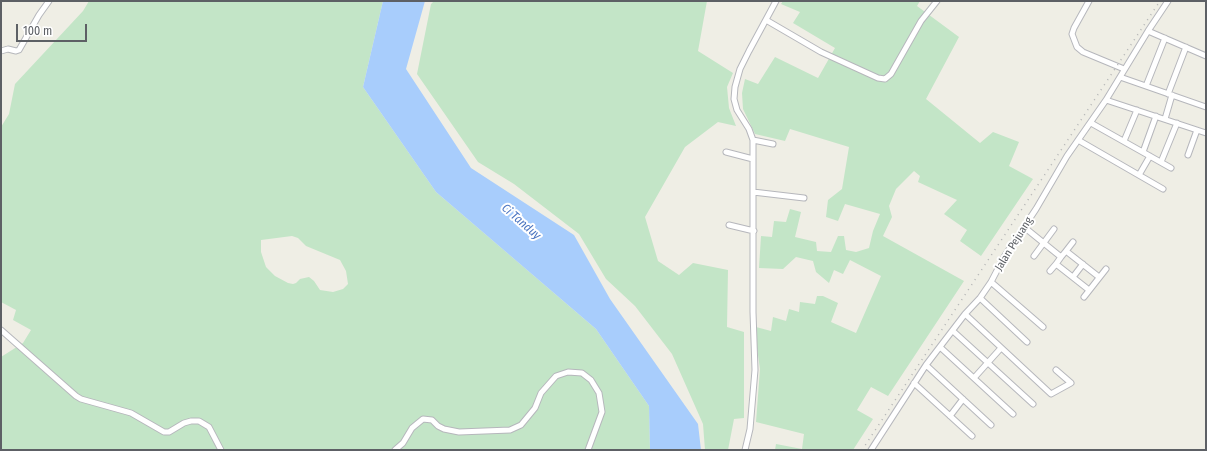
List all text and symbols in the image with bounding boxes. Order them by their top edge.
scale bar [18,16,89,42]
text: 100 m [23,24,52,38]
water label: Ci Tanduy [498,201,544,243]
street label: Jalan Pejuang [992,215,1036,273]

